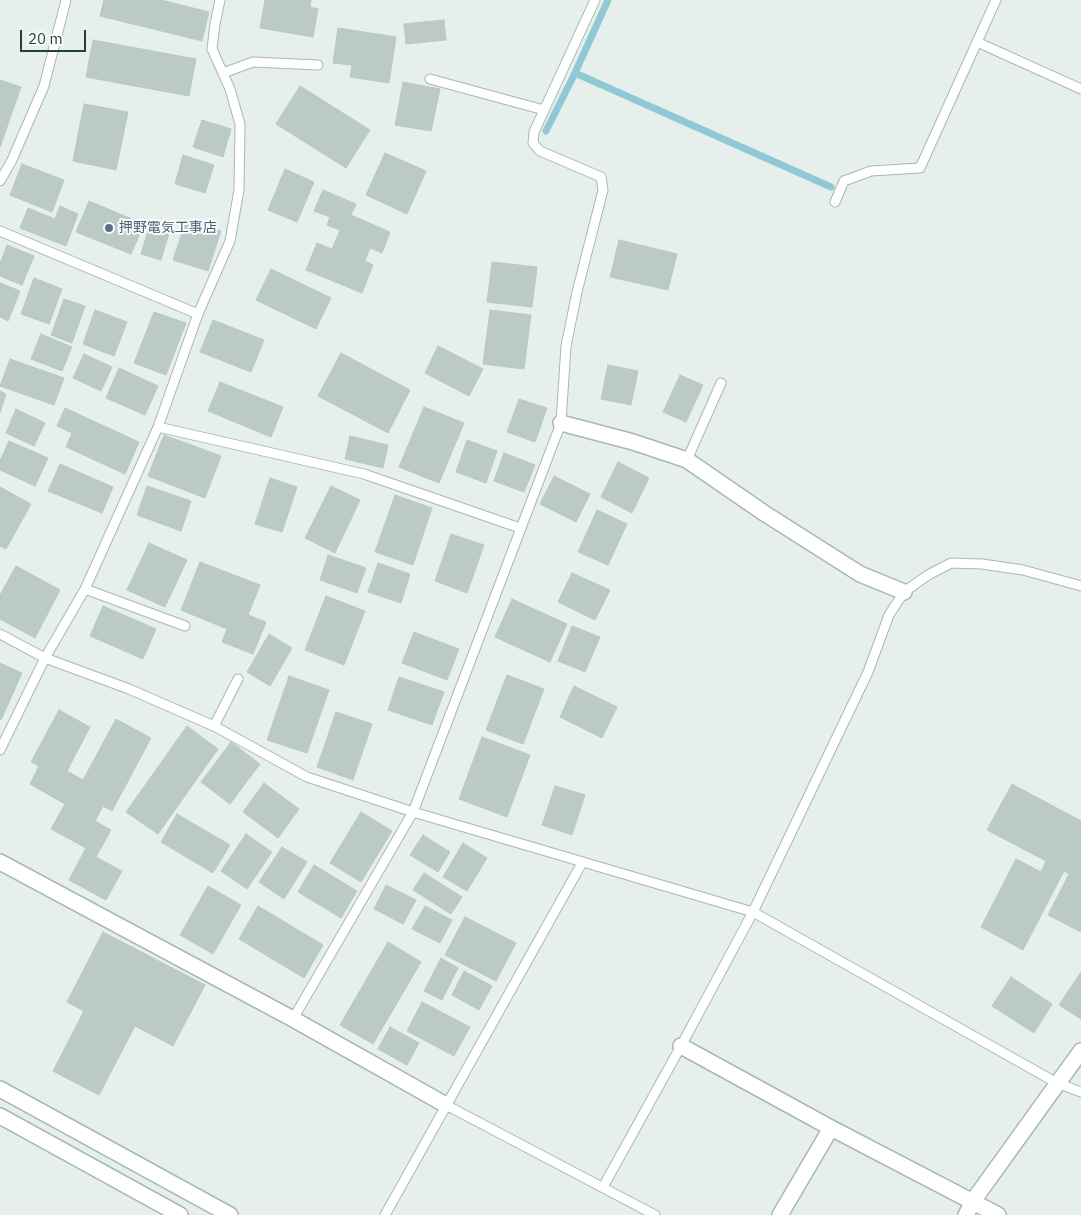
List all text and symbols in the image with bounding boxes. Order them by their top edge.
scale bar [22,20,89,52]
text: 20 m [28,29,63,48]
place label: 押野電気工事店 [119,220,217,236]
marker: 押野電気工事店 [103,222,115,234]

